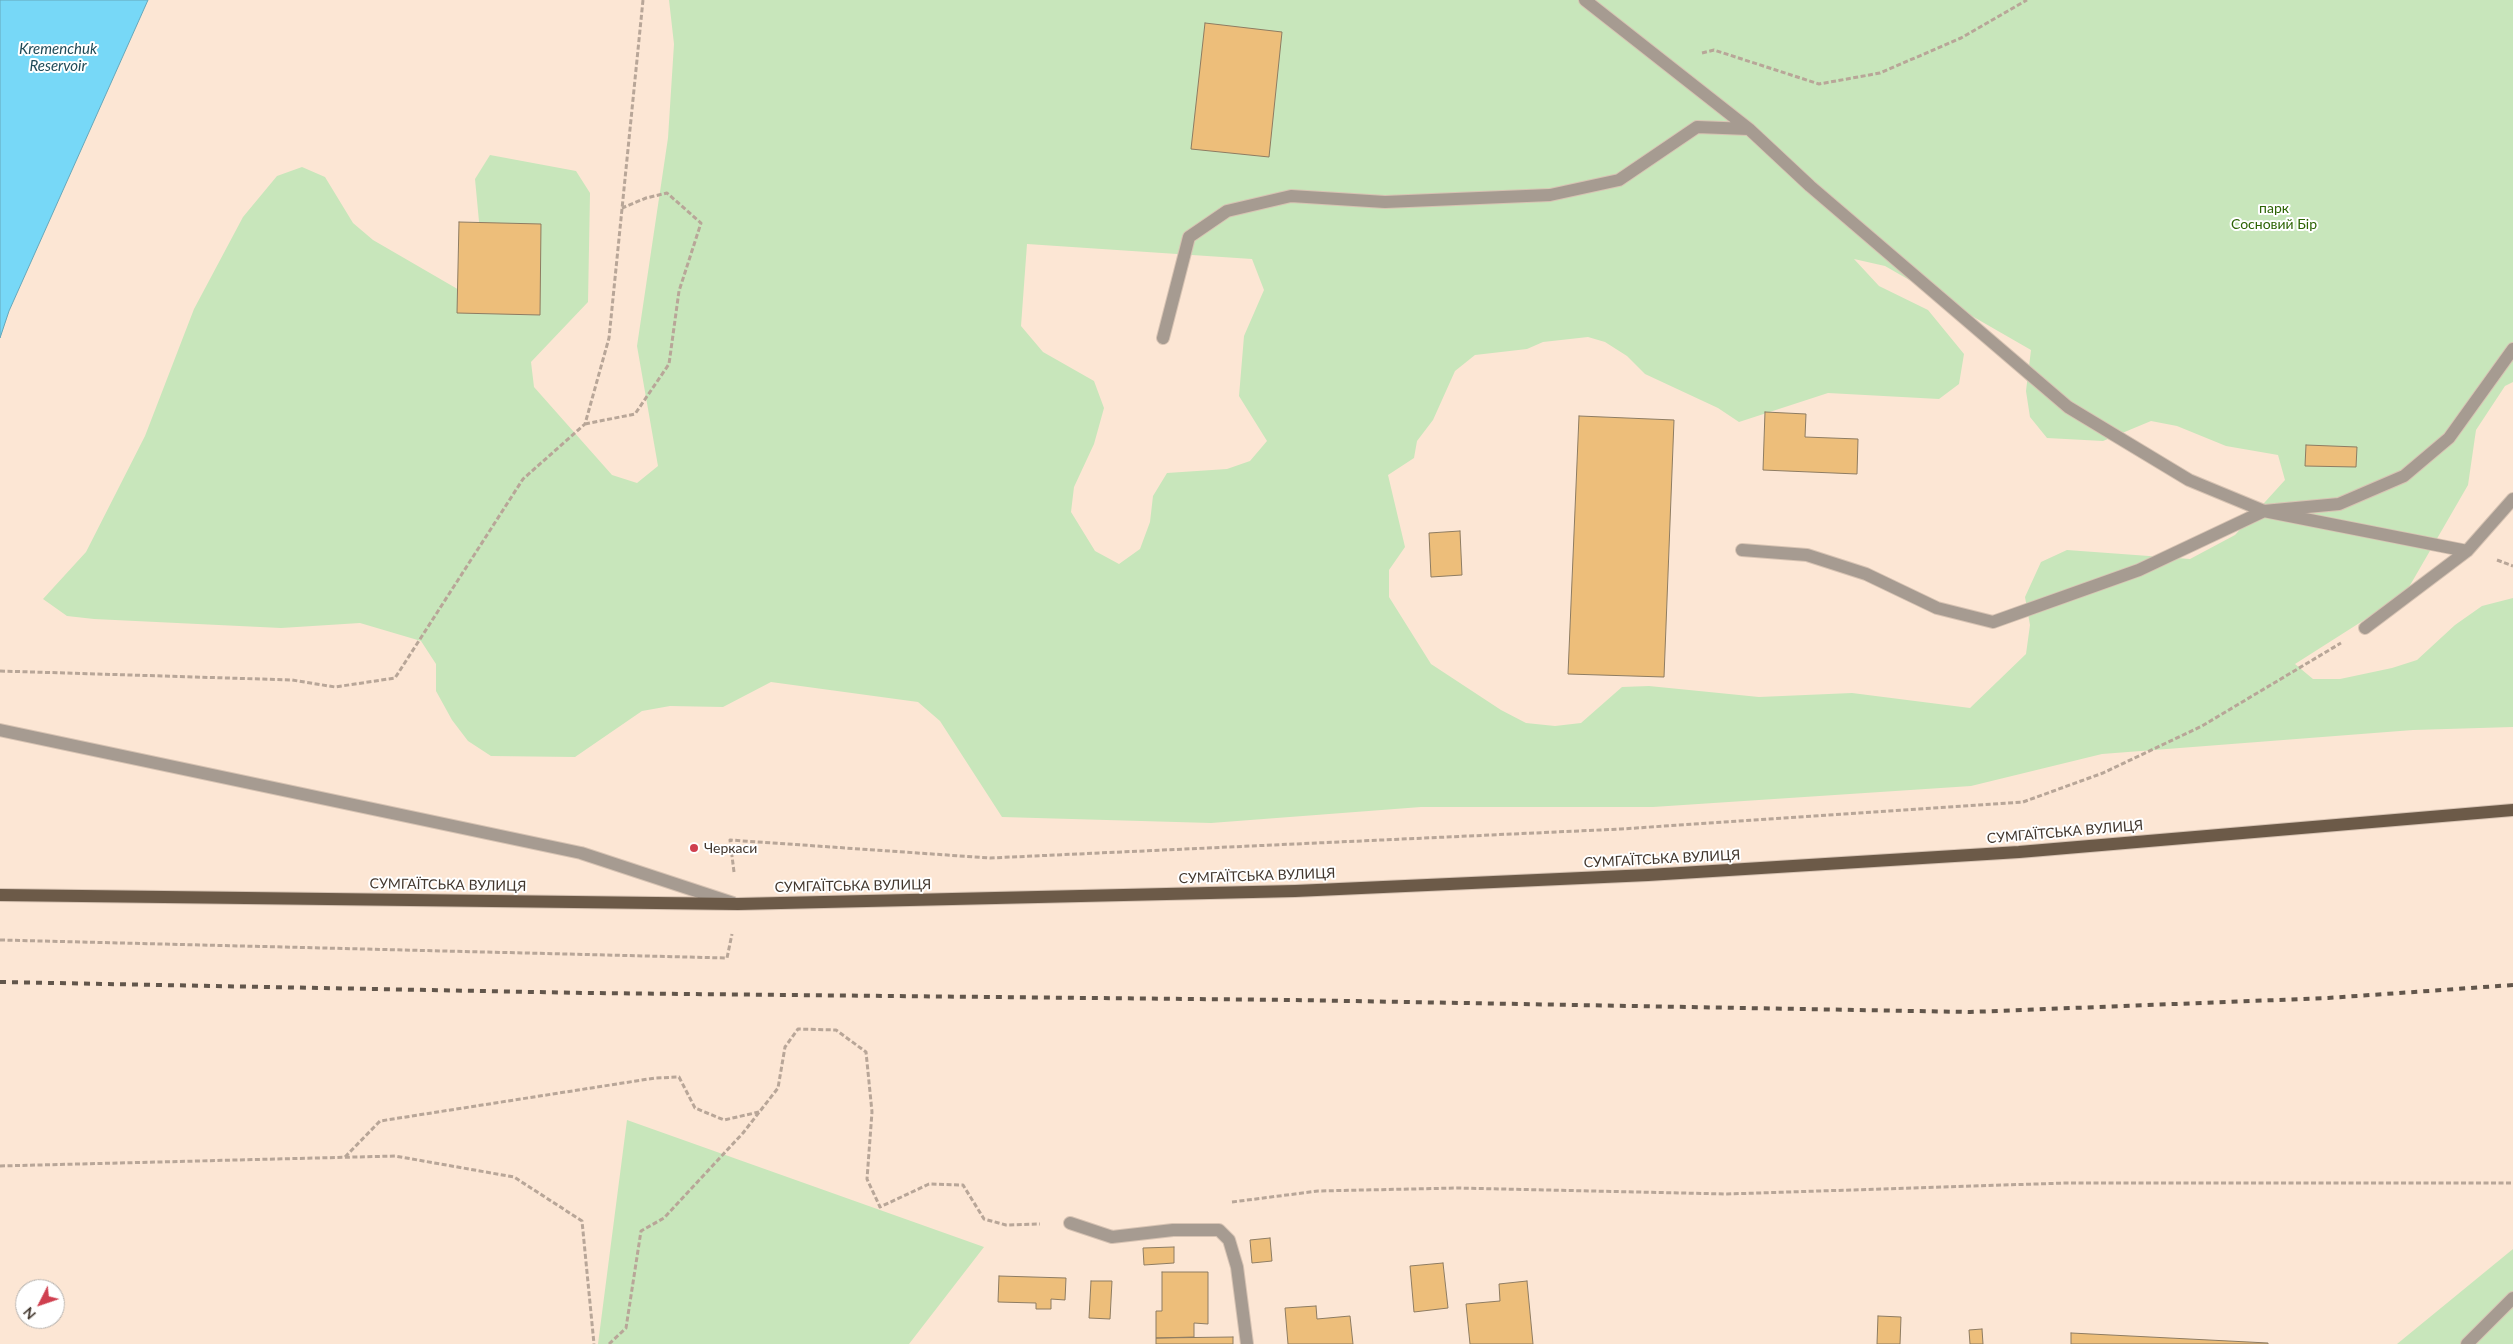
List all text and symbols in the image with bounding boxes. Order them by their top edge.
water label: Kremenchuk Reservoir [19,40,97,75]
park label: парк Сосновий Бір [2231,200,2317,232]
street label: СУМГАЇТСЬКА ВУЛИЦЯ [1986,817,2144,847]
place label: Черкаси [704,840,757,856]
marker: Черкаси [688,842,700,854]
street label: СУМГАЇТСЬКА ВУЛИЦЯ [1583,847,1741,871]
street label: СУМГАЇТСЬКА ВУЛИЦЯ [1178,865,1336,887]
street label: СУМГАЇТСЬКА ВУЛИЦЯ [370,875,526,895]
street label: СУМГАЇТСЬКА ВУЛИЦЯ [775,876,931,896]
north arrow [15,1279,65,1329]
text: N [19,1304,39,1323]

